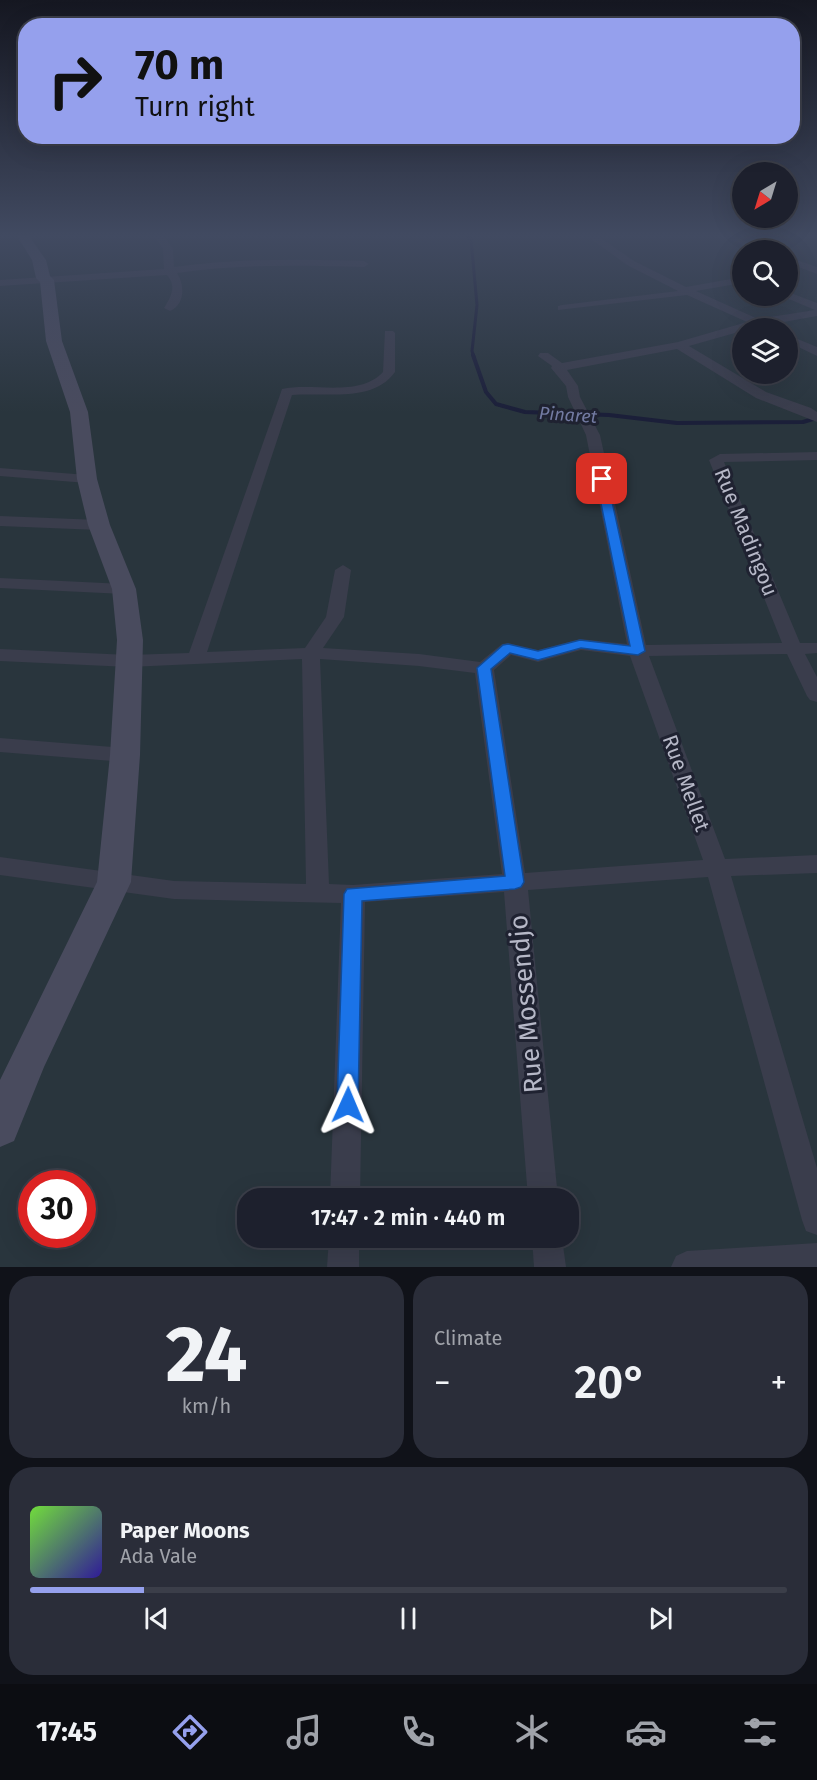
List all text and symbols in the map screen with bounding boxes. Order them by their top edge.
text: 70 m [135,40,224,90]
icon: right [36,42,114,120]
text: Turn right [135,91,255,123]
north arrow [732,162,798,228]
map controls [732,162,798,384]
button: search [732,240,798,306]
button: layers [732,318,798,384]
water label: Pinaret [538,402,598,428]
pin [576,453,627,504]
icon: arrive [585,462,618,495]
street label: Rue Madingou [709,464,783,600]
street label: Rue Mellet [657,731,716,835]
street label: Rue Mossendjo [503,914,549,1094]
position arrow [316,1073,380,1137]
speed limit sign: 30 [18,1170,96,1248]
text: 17:47 · 2 min · 440 m [311,1204,505,1231]
text: 24 [165,1308,248,1402]
text: Climate [434,1326,502,1350]
text: 20° [574,1356,647,1410]
text: − [434,1363,451,1403]
text: + [771,1363,787,1403]
text: km/h [182,1394,231,1418]
text: Paper Moons [120,1517,250,1544]
text: Ada Vale [120,1544,197,1568]
icon: previous [140,1602,173,1635]
icon: pause [392,1602,425,1635]
icon: next [644,1602,677,1635]
icon: directions [169,1711,211,1753]
icon: music [283,1711,325,1753]
icon: phone [397,1711,439,1753]
icon: climate [511,1711,553,1753]
icon: car [625,1711,667,1753]
icon: filters [739,1711,781,1753]
text: 17:45 [36,1716,97,1748]

